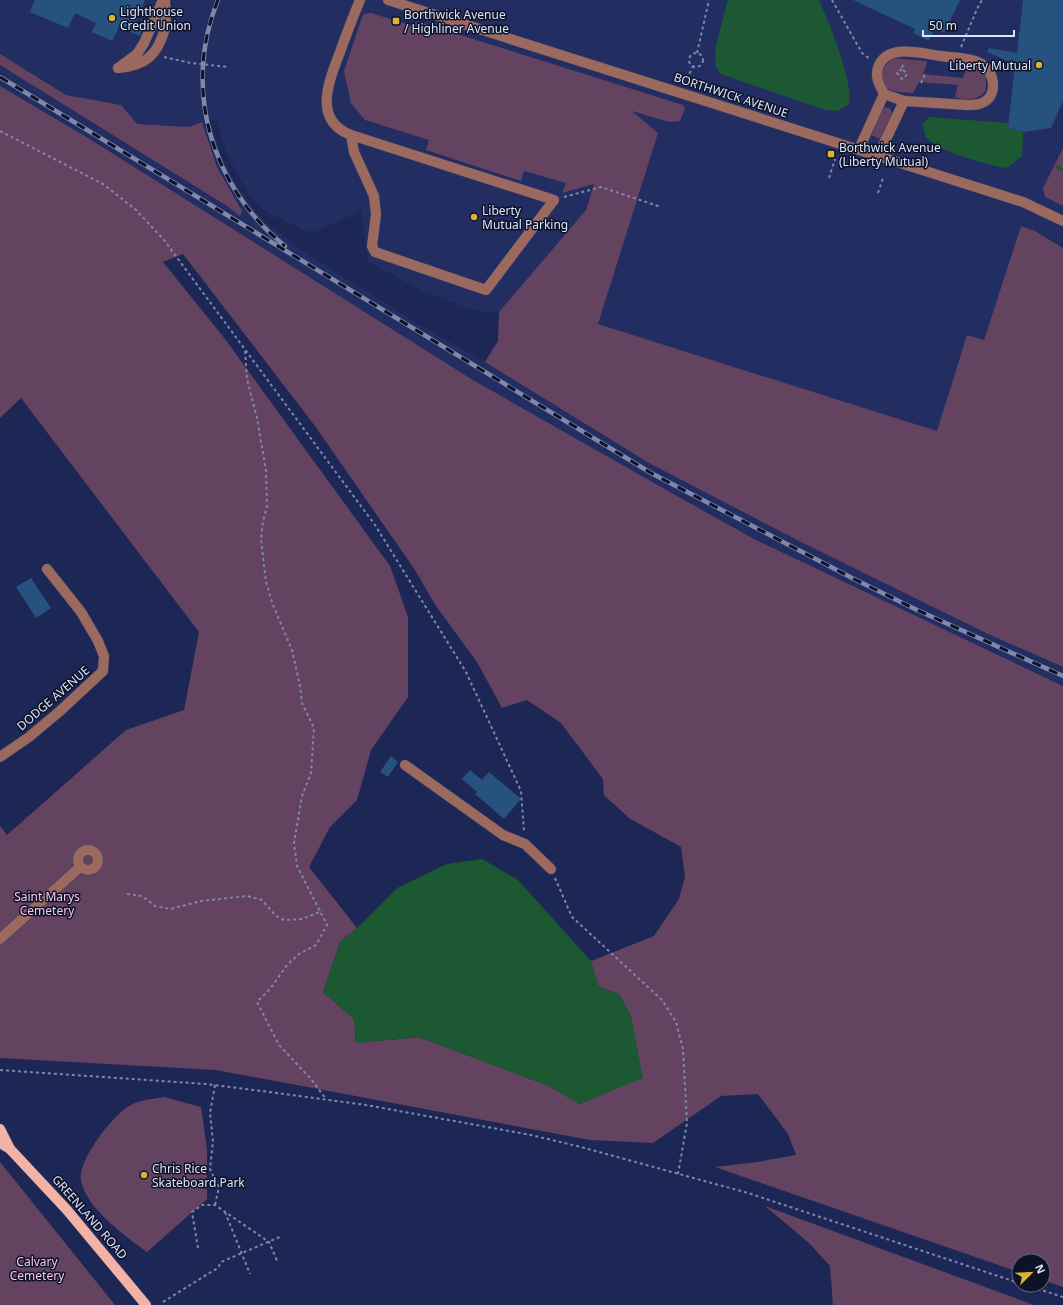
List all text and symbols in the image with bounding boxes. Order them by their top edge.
place label: Lighthouse Credit Union [120,3,191,34]
place label: Borthwick Avenue / Highliner Avenue [404,6,509,37]
scale bar [923,12,1014,38]
marker: Lighthouse Credit Union [107,13,117,23]
marker: Borthwick Avenue / Highliner Avenue [391,16,401,26]
text: 50 m [929,17,957,34]
place label: Liberty Mutual [949,57,1031,74]
marker: Liberty Mutual [1034,60,1044,70]
street label: BORTHWICK AVENUE [672,69,790,121]
place label: Borthwick Avenue (Liberty Mutual) [839,139,941,170]
marker: Borthwick Avenue (Liberty Mutual) [826,149,836,159]
place label: Liberty Mutual Parking [482,202,568,233]
marker: Liberty Mutual Parking [469,212,479,222]
street label: DODGE AVENUE [13,662,93,734]
park label: Saint Marys Cemetery [14,888,80,919]
place label: Chris Rice Skateboard Park [152,1160,245,1191]
marker: Chris Rice Skateboard Park [139,1170,149,1180]
street label: GREENLAND ROAD [49,1171,132,1263]
park label: Calvary Cemetery [10,1253,65,1284]
north arrow [1011,1253,1051,1293]
text: N [1032,1262,1049,1276]

